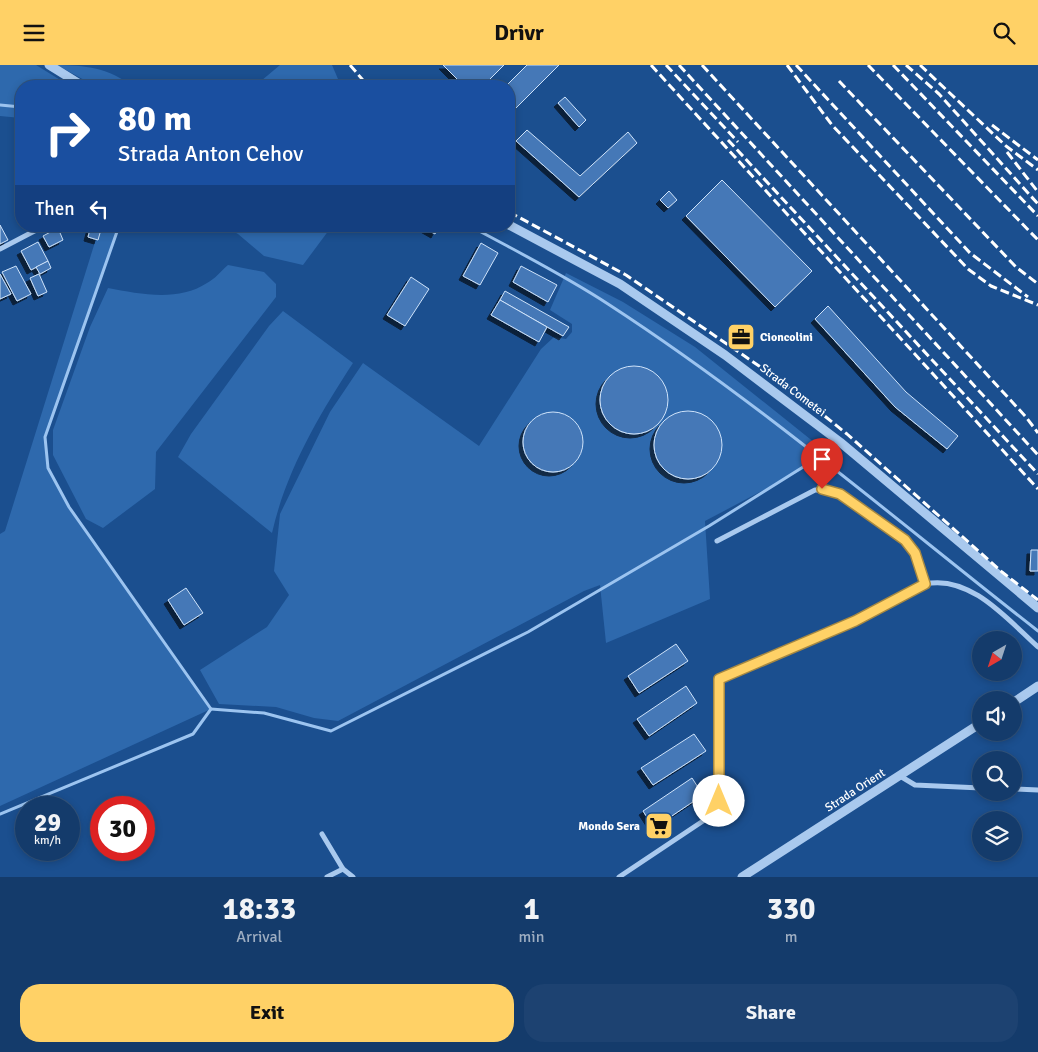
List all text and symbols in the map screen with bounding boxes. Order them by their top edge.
icon: menu [20,19,48,47]
text: Drivr [494,19,544,46]
icon: search [990,19,1018,47]
text: 80 m [118,97,192,140]
icon: right [35,100,100,165]
text: Strada Anton Cehov [118,140,303,167]
icon: left [85,195,113,223]
text: Then [35,197,75,221]
office icon: Cioncolini [726,322,756,352]
place label: Cioncolini [760,330,813,345]
street label: Strada Cometei [757,361,829,420]
pin [801,438,843,489]
icon: arrive [808,445,836,473]
north arrow [972,631,1022,681]
map controls [972,631,1022,861]
button: sound [972,691,1022,741]
button: search [972,751,1022,801]
street label: Strada Orient [822,765,888,815]
position arrow [692,774,744,826]
speed limit sign: 30 [90,796,155,861]
text: 29 [34,807,61,838]
supermarket icon: Mondo Sera [644,811,674,841]
button: layers [972,811,1022,861]
place label: Mondo Sera [578,819,640,834]
text: km/h [34,833,61,848]
text: 18:33 [222,891,296,928]
text: 1 [523,891,540,928]
text: 330 [767,891,815,928]
text: Arrival [236,927,282,947]
text: min [519,927,544,947]
text: m [785,927,798,947]
button: Exit [20,984,514,1042]
button: Share [524,984,1018,1042]

